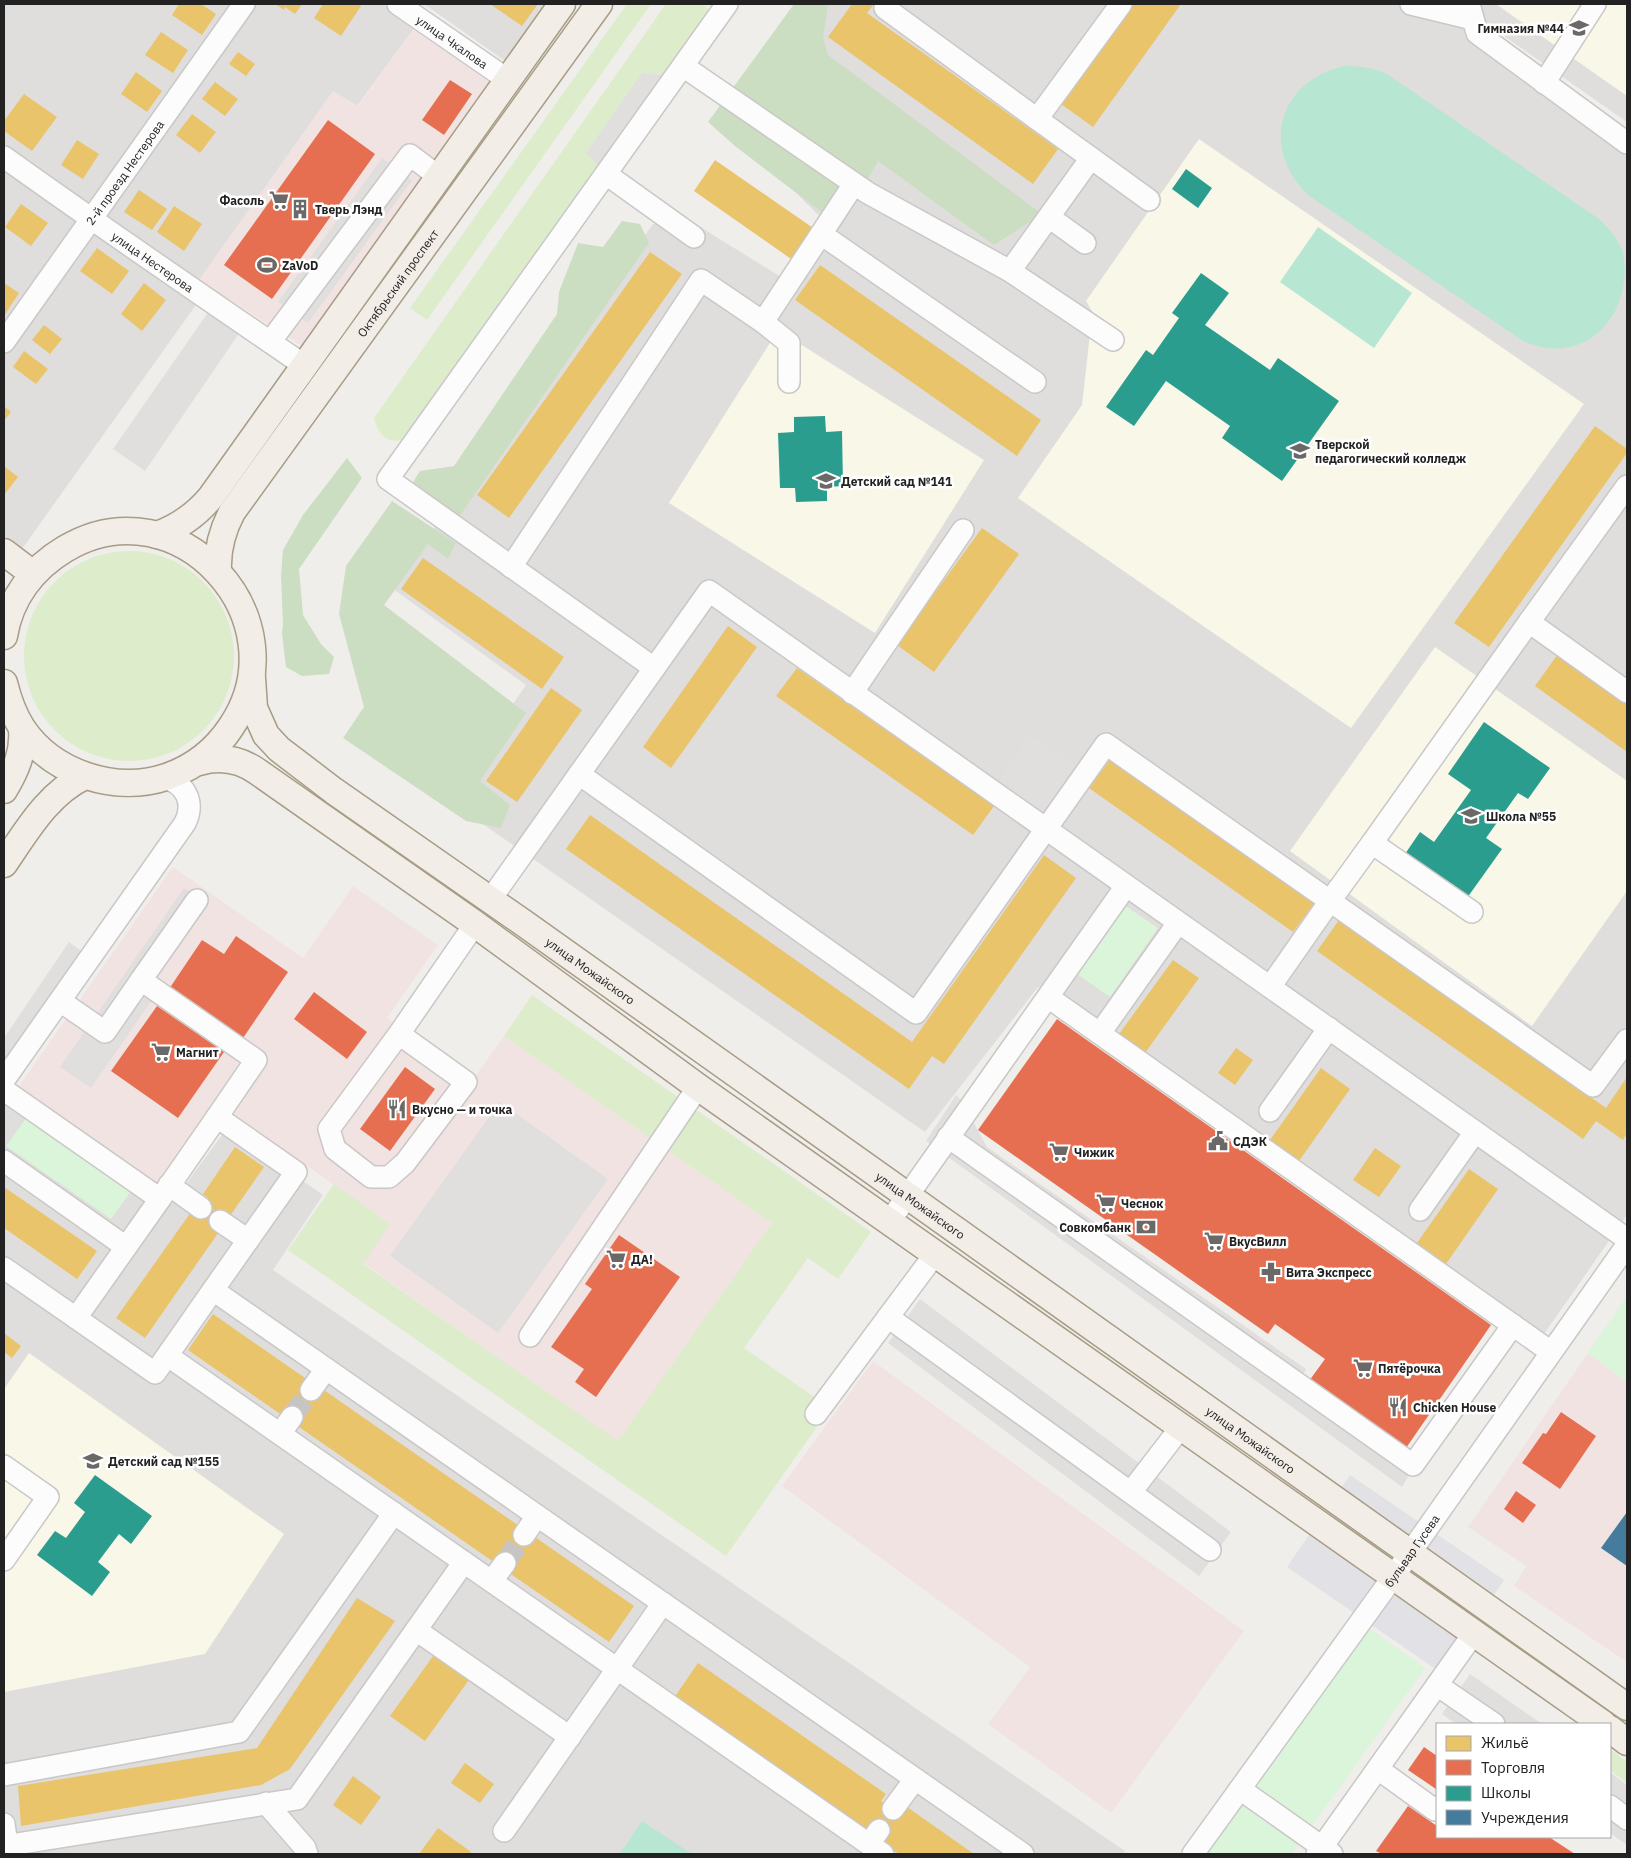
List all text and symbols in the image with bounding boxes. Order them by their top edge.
street label: улица Чкалова [414,12,491,72]
school or university icon: Гимназия №44 [1568,17,1590,39]
place label: Гимназия №44 [1478,21,1564,36]
street label: 2-й проезд Нестерова [82,117,167,228]
supermarket icon: Фасоль [268,189,290,211]
place label: Фасоль [220,193,264,208]
building icon: Тверь Лэнд [289,198,311,220]
place label: Тверь Лэнд [315,202,383,217]
street label: Октябрьский проспект [354,226,442,340]
street label: улица Нестерова [109,228,197,295]
sports icon: ZaVoD [256,254,278,276]
place label: ZaVoD [282,258,318,273]
place label: Тверской педагогический колледж [1315,437,1466,466]
school or university icon: Тверской педагогический колледж [1289,440,1311,462]
school or university icon: Детский сад №141 [815,470,837,492]
place label: Детский сад №141 [841,474,952,489]
school or university icon: Школа №55 [1460,805,1482,827]
place label: Школа №55 [1486,809,1556,824]
street label: улица Можайского [543,934,638,1007]
supermarket icon: Магнит [150,1041,172,1063]
place label: Магнит [176,1045,219,1060]
restaurant icon: Вкусно — и точка [386,1098,408,1120]
place label: Вкусно — и точка [412,1102,512,1117]
public building icon: СДЭК [1207,1130,1229,1152]
place label: СДЭК [1233,1134,1267,1149]
supermarket icon: Чижик [1048,1141,1070,1163]
place label: Чижик [1074,1145,1114,1160]
street label: улица Можайского [873,1168,968,1242]
supermarket icon: Чеснок [1095,1192,1117,1214]
place label: Чеснок [1121,1196,1163,1211]
bank icon: Совкомбанк [1135,1216,1157,1238]
place label: Совкомбанк [1059,1220,1131,1235]
supermarket icon: ВкусВилл [1203,1230,1225,1252]
place label: ВкусВилл [1229,1234,1287,1249]
supermarket icon: ДА! [605,1248,627,1270]
place label: ДА! [631,1252,653,1267]
pharmacy icon: Вита Экспресс [1260,1261,1282,1283]
place label: Вита Экспресс [1286,1265,1372,1280]
supermarket icon: Пятёрочка [1352,1357,1374,1379]
place label: Пятёрочка [1378,1361,1441,1376]
restaurant icon: Chicken House [1387,1396,1409,1418]
place label: Chicken House [1413,1400,1497,1415]
street label: улица Можайского [1203,1403,1299,1477]
school or university icon: Детский сад №155 [82,1450,104,1472]
place label: Детский сад №155 [108,1454,219,1469]
street label: бульвар Гусева [1381,1511,1443,1590]
legend [1436,1723,1611,1838]
text: Жильё [1481,1733,1529,1752]
text: Торговля [1481,1758,1545,1777]
text: Школы [1481,1783,1531,1802]
text: Учреждения [1481,1808,1569,1827]

